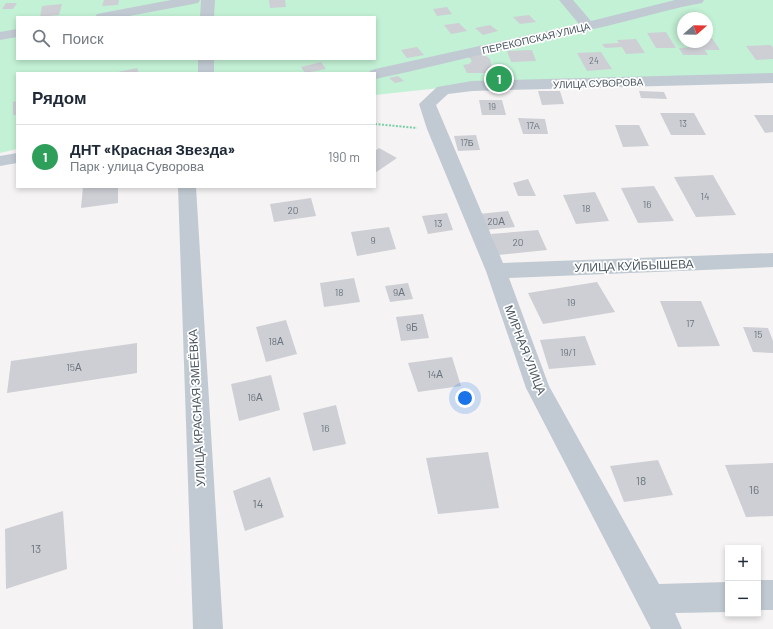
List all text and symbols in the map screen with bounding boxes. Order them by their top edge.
north arrow [677,12,713,48]
search box [16,16,376,60]
street label: ПЕРЕКОПСКАЯ УЛИЦА [481,20,592,56]
icon: search [30,27,52,49]
text: Поиск [62,29,104,47]
house number: 24 [589,55,599,66]
pin: 1 [486,64,512,94]
street label: УЛИЦА СУВОРОВА [553,75,644,91]
text: Рядом [32,87,87,107]
house number: 19 [488,101,496,112]
house number: 13 [679,118,687,129]
house number: 17А [526,120,540,131]
house number: 17Б [460,137,474,148]
text: ДНТ «Красная Звезда» [70,140,235,158]
text: 1 [43,149,47,165]
text: 190 m [328,149,360,165]
text: Парк · улица Суворова [70,158,204,174]
house number: 14 [700,190,710,202]
house number: 16 [643,198,651,210]
house number: 18 [582,202,590,214]
house number: 20 [287,204,299,216]
house number: 20А [487,215,505,227]
house number: 13 [434,217,442,229]
house number: 9 [370,234,376,246]
house number: 20 [512,236,524,248]
street label: УЛИЦА КУЙБЫШЕВА [574,256,694,275]
house number: 18 [335,286,343,298]
house number: 9А [393,286,405,298]
house number: 19 [567,296,575,308]
street label: МИРНАЯ УЛИЦА [501,303,549,397]
house number: 17 [686,317,694,329]
house number: 9Б [406,321,418,333]
house number: 15 [754,328,762,340]
street label: УЛИЦА КРАСНАЯ ЗМЕЁВКА [185,329,208,487]
house number: 18А [268,335,284,347]
house number: 19/1 [560,346,576,358]
house number: 15А [66,361,82,373]
house number: 14А [427,368,443,380]
your location [455,388,475,408]
house number: 16А [247,391,263,403]
house number: 16 [321,422,329,434]
house number: 18 [636,473,646,487]
house number: 16 [749,482,759,496]
house number: 14 [253,496,263,510]
house number: 13 [31,541,41,555]
map controls [725,545,761,617]
button: + [725,545,761,581]
button: − [725,581,761,617]

